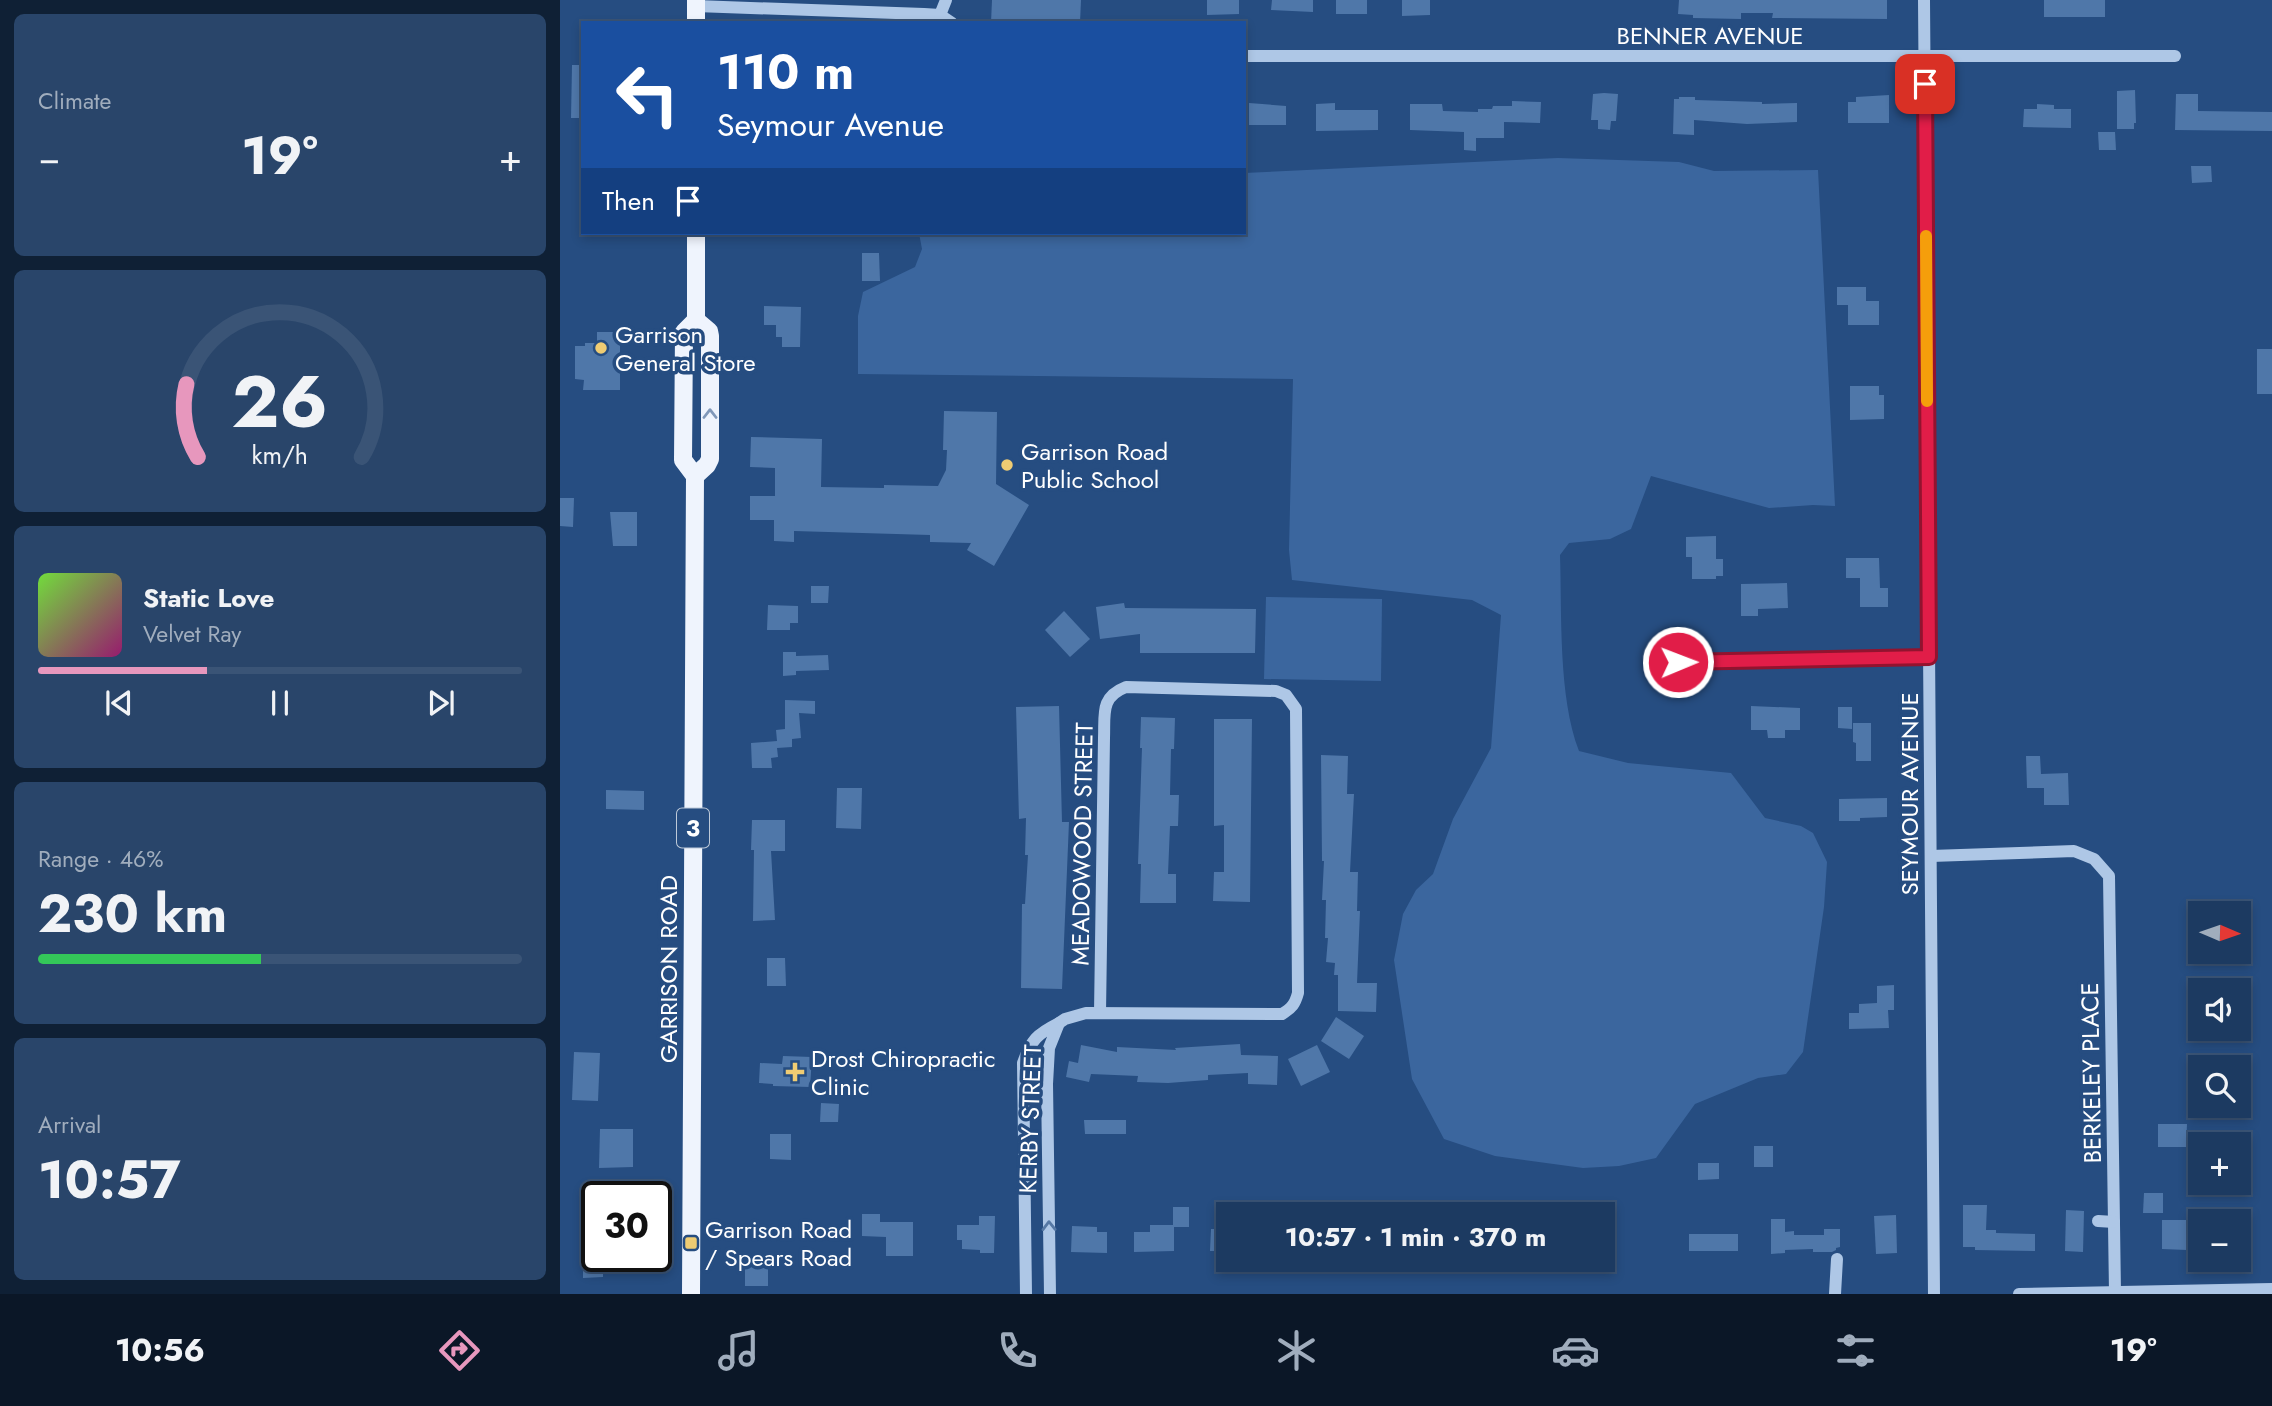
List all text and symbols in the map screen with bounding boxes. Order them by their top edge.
street label: BENNER AVENUE [1617,18,1803,53]
text: 110 m [717,37,854,107]
icon: left [602,49,693,140]
pin [1895,54,1955,114]
icon: arrive [1906,65,1944,103]
text: Climate [38,84,111,118]
text: Seymour Avenue [717,102,944,148]
text: 19° [241,118,318,194]
text: − [38,130,60,185]
text: + [499,130,522,185]
text: Then [602,182,655,220]
icon: arrive [669,182,707,220]
place label: Garrison General Store [615,317,756,380]
marker: Garrison General Store [593,340,609,356]
text: 26 [232,349,328,454]
one-way arrow [702,408,718,419]
place label: Garrison Road Public School [1021,434,1168,497]
text: km/h [252,437,308,473]
marker: Garrison Road Public School [999,457,1015,473]
text: Static Love [143,579,275,617]
text: Velvet Ray [143,617,241,651]
position arrow [1641,625,1715,699]
icon: previous [100,684,138,722]
icon: pause [261,684,299,722]
icon: next [422,684,460,722]
street label: SEYMOUR AVENUE [1892,692,1927,896]
street label: MEADOWOOD STREET [1062,722,1102,966]
road number: 3 [677,808,709,848]
text: Range · 46% [38,842,164,876]
street label: GARRISON ROAD [651,875,686,1063]
text: 230 km [38,876,227,952]
north arrow [2188,901,2250,964]
map controls [2188,901,2251,1272]
button: sound [2188,978,2251,1041]
street label: BERKELEY PLACE [2072,982,2110,1164]
place label: Drost Chiropractic Clinic [811,1041,996,1104]
street label: KERBY STREET [1010,1044,1050,1194]
button: search [2188,1055,2251,1118]
marker: Drost Chiropractic Clinic [785,1062,805,1082]
text: Arrival [38,1108,101,1142]
button: + [2188,1132,2251,1195]
text: 10:57 [38,1142,181,1218]
speed limit sign: 30 [581,1181,672,1272]
button: − [2188,1209,2251,1272]
place label: Garrison Road / Spears Road [705,1212,852,1275]
text: 10:57 · 1 min · 370 m [1285,1218,1546,1256]
one-way arrow [1041,1220,1056,1231]
marker: Garrison Road / Spears Road [683,1235,699,1251]
icon: directions [435,1326,484,1375]
icon: music [714,1326,763,1375]
icon: phone [993,1326,1042,1375]
icon: climate [1272,1326,1321,1375]
icon: car [1551,1326,1600,1375]
icon: filters [1831,1326,1880,1375]
text: 10:56 [115,1327,205,1373]
text: 19° [2110,1327,2157,1373]

